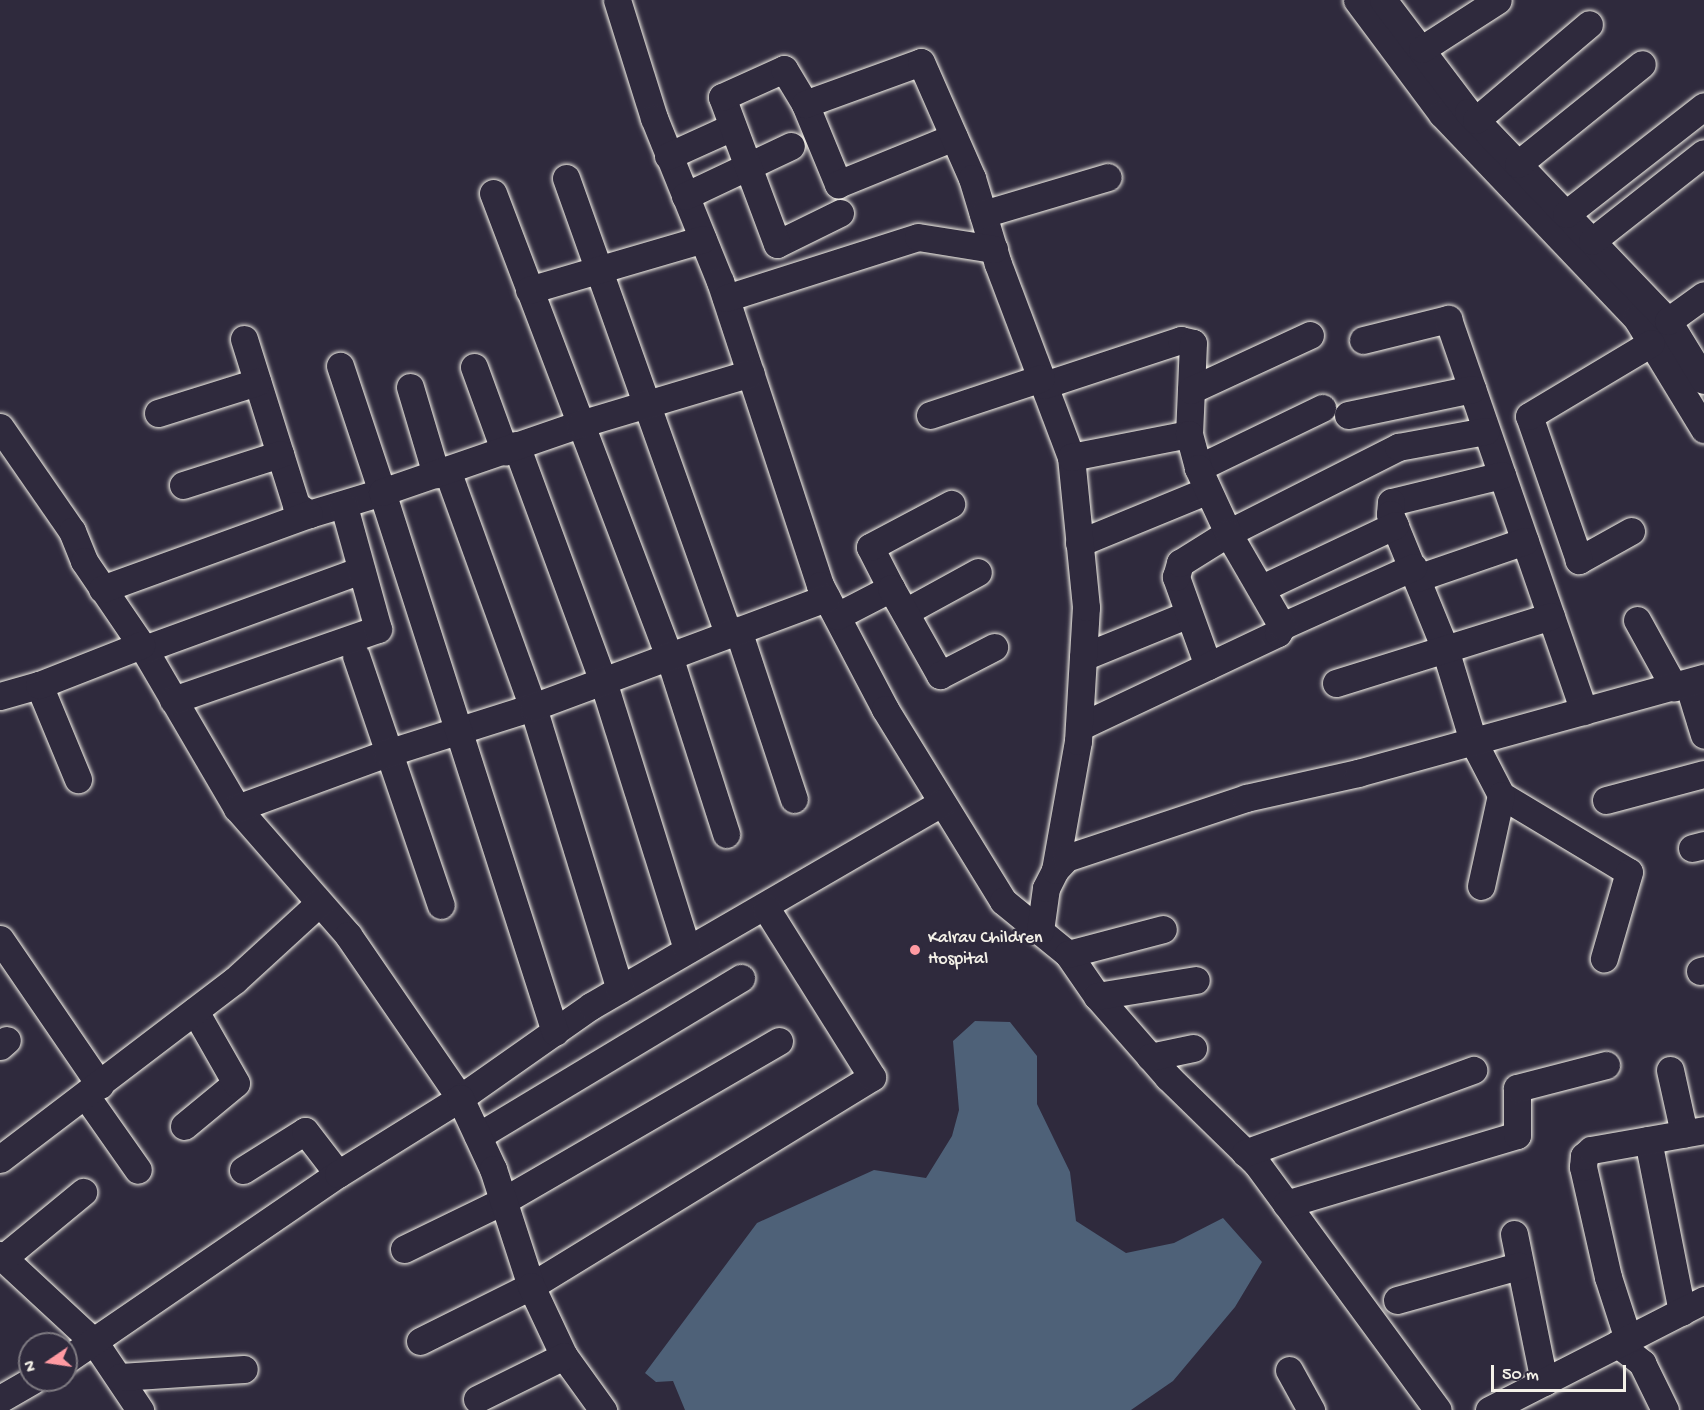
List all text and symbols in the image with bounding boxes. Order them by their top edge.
place label: Kalrav Children Hospital [928,929,1042,972]
marker: Kalrav Children Hospital [906,941,924,959]
north arrow [18,1332,78,1392]
scale bar [1494,1353,1629,1391]
text: N [21,1358,42,1373]
text: 50 m [1502,1365,1539,1386]

